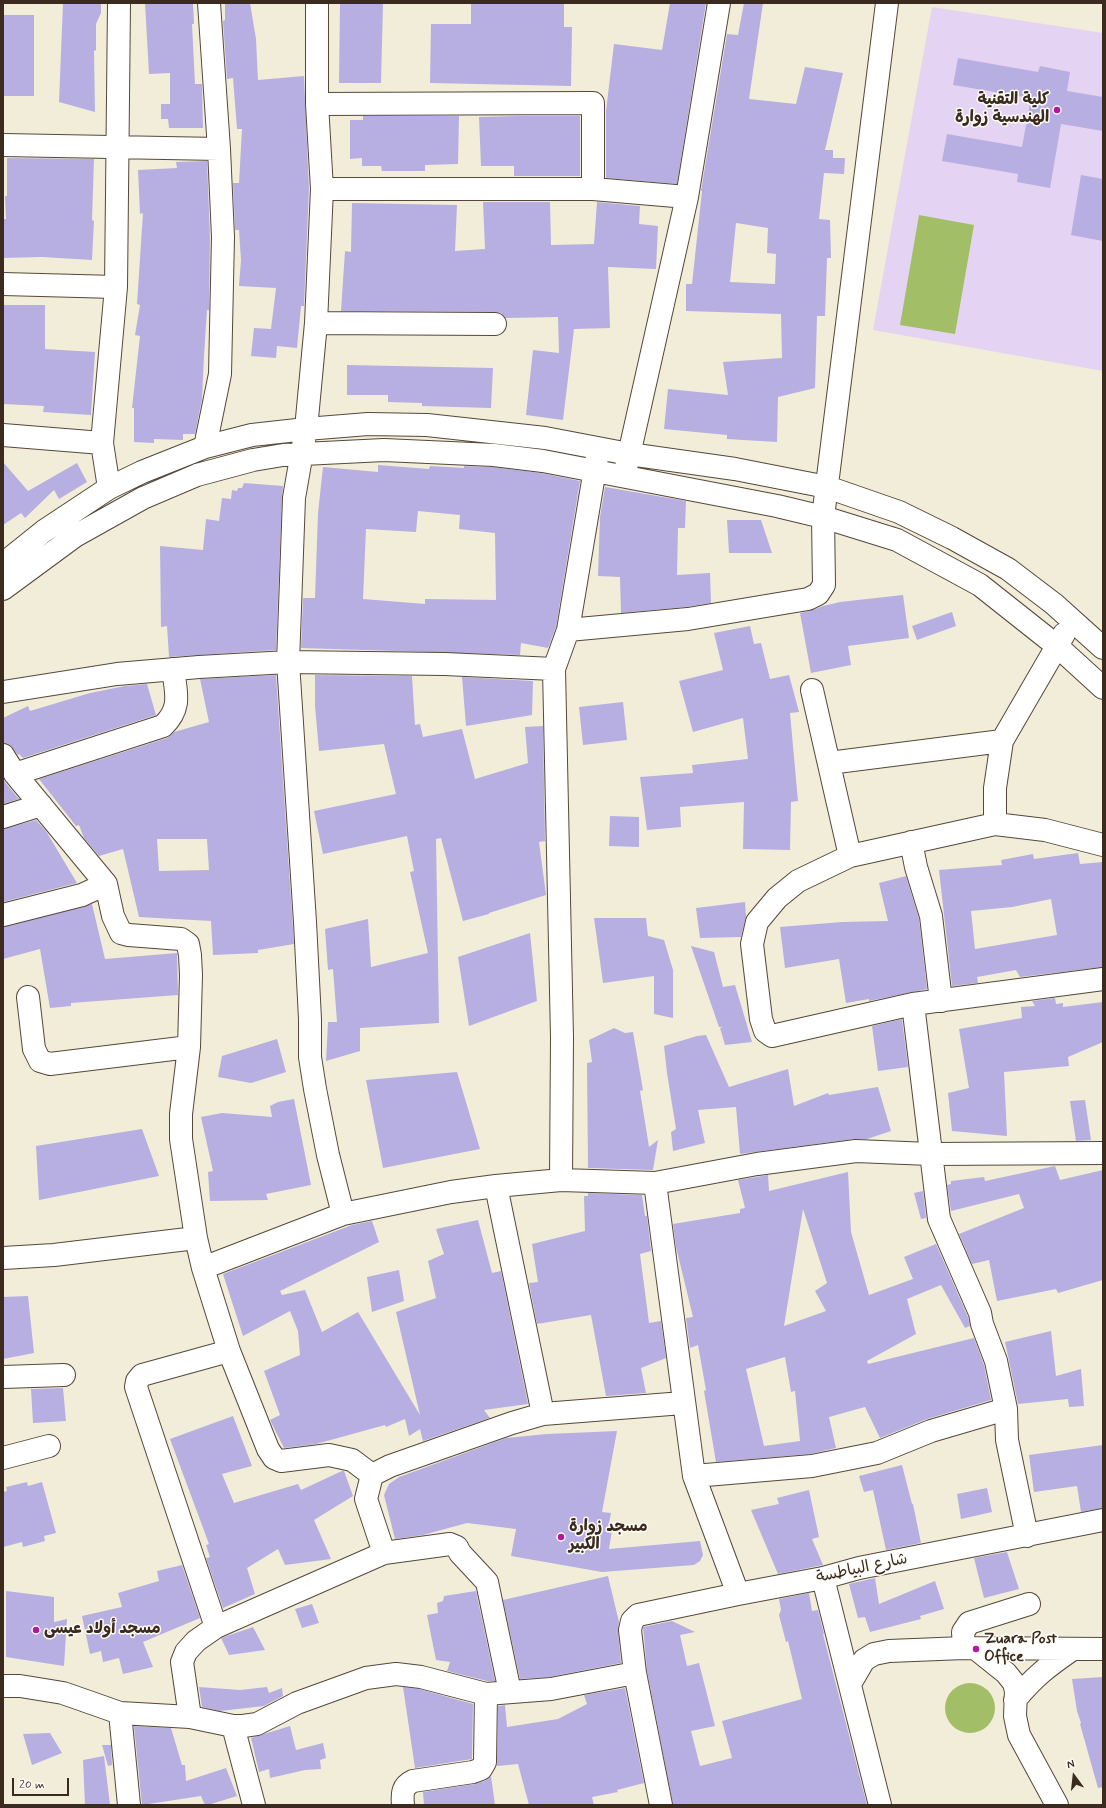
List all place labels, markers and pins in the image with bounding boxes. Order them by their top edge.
place label: كلية التقنية الهندسية زوارة [955,91,1049,129]
marker: كلية التقنية الهندسية زوارة [1052,105,1062,115]
place label: مسجد زوارة الكبير [569,1518,648,1556]
marker: مسجد زوارة الكبير [556,1532,566,1542]
place label: مسجد أولاد عيسى [44,1620,161,1640]
marker: مسجد أولاد عيسى [31,1625,41,1635]
place label: Zuara Post Office [984,1630,1057,1668]
marker: Zuara Post Office [971,1644,981,1654]

